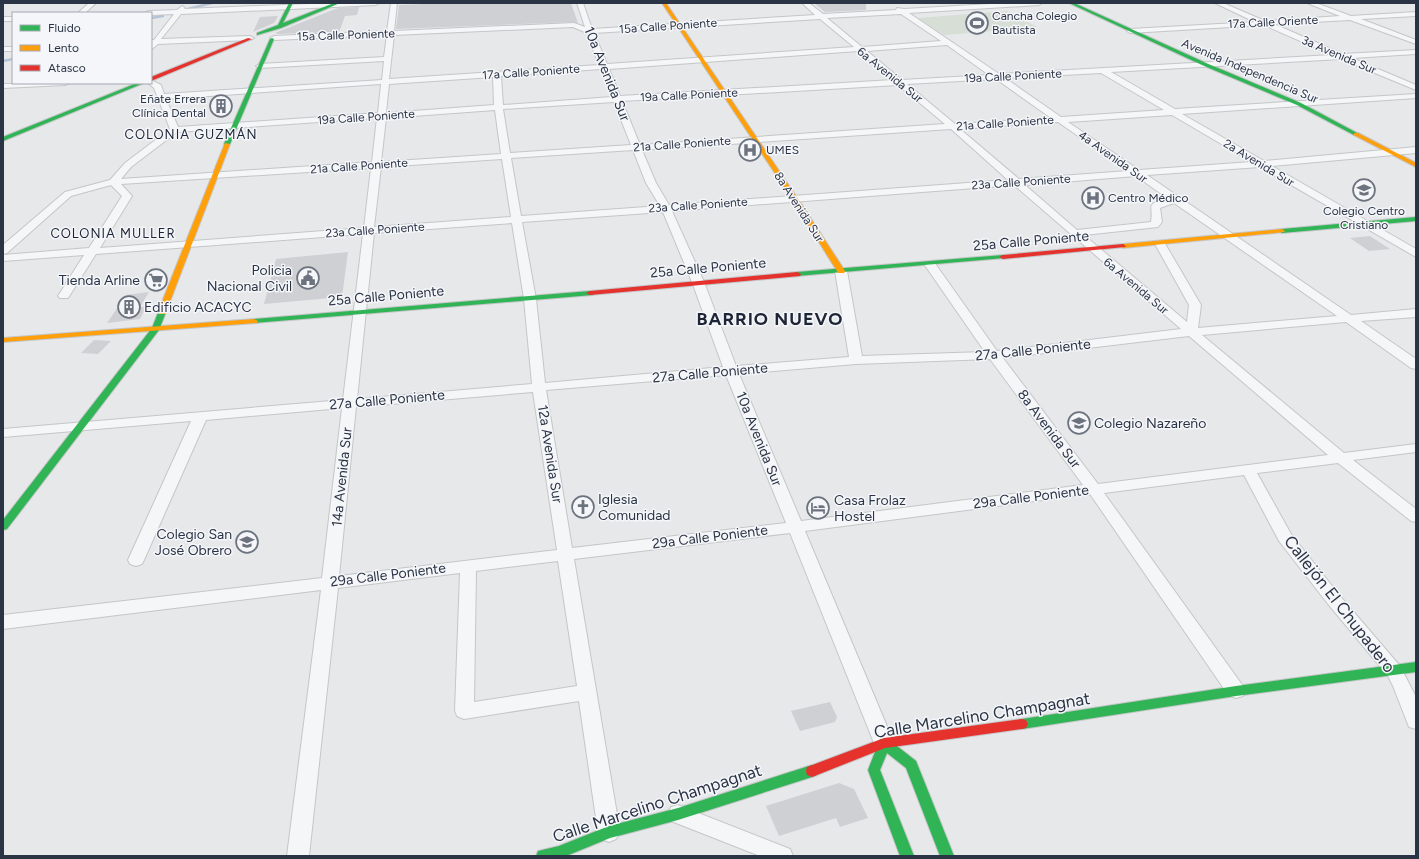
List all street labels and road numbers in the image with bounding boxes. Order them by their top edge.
street label: 17a Calle Oriente [1227,13,1319,31]
street label: 15a Calle Poniente [619,16,718,36]
street label: 10a Avenida Sur [580,24,634,124]
street label: 15a Calle Poniente [297,26,396,44]
street label: 3a Avenida Sur [1299,33,1379,77]
street label: Avenida Independencia Sur [1180,36,1320,106]
street label: 6a Avenida Sur [854,44,926,106]
street label: 17a Calle Poniente [482,62,581,82]
street label: 19a Calle Poniente [964,66,1063,86]
street label: 19a Calle Poniente [640,85,739,105]
street label: 19a Calle Poniente [317,107,416,127]
street label: 21a Calle Poniente [956,113,1055,133]
street label: 4a Avenida Sur [1076,128,1150,186]
street label: 21a Calle Poniente [633,134,732,154]
street label: 2a Avenida Sur [1221,136,1297,190]
street label: 21a Calle Poniente [310,156,409,176]
street label: 8a Avenida Sur [771,169,827,245]
street label: 23a Calle Poniente [971,172,1072,192]
street label: 23a Calle Poniente [648,195,749,215]
street label: 23a Calle Poniente [325,220,426,240]
street label: 25a Calle Poniente [972,227,1090,255]
street label: 25a Calle Poniente [649,254,767,282]
street label: 6a Avenida Sur [1101,255,1171,317]
street label: 25a Calle Poniente [327,282,445,310]
street label: 27a Calle Poniente [974,335,1092,365]
street label: 27a Calle Poniente [652,359,769,387]
street label: 27a Calle Poniente [329,386,446,414]
street label: 8a Avenida Sur [1014,386,1084,472]
street label: 10a Avenida Sur [732,389,786,489]
street label: 12a Avenida Sur [534,404,566,505]
street label: 14a Avenida Sur [328,426,356,528]
street label: 29a Calle Poniente [972,481,1090,513]
street label: 29a Calle Poniente [651,521,769,553]
street label: Callejón El Chupadero [1280,531,1400,677]
street label: 29a Calle Poniente [329,559,447,591]
street label: Calle Marcelino Champagnat [872,688,1092,742]
street label: Calle Marcelino Champagnat [550,760,764,846]

